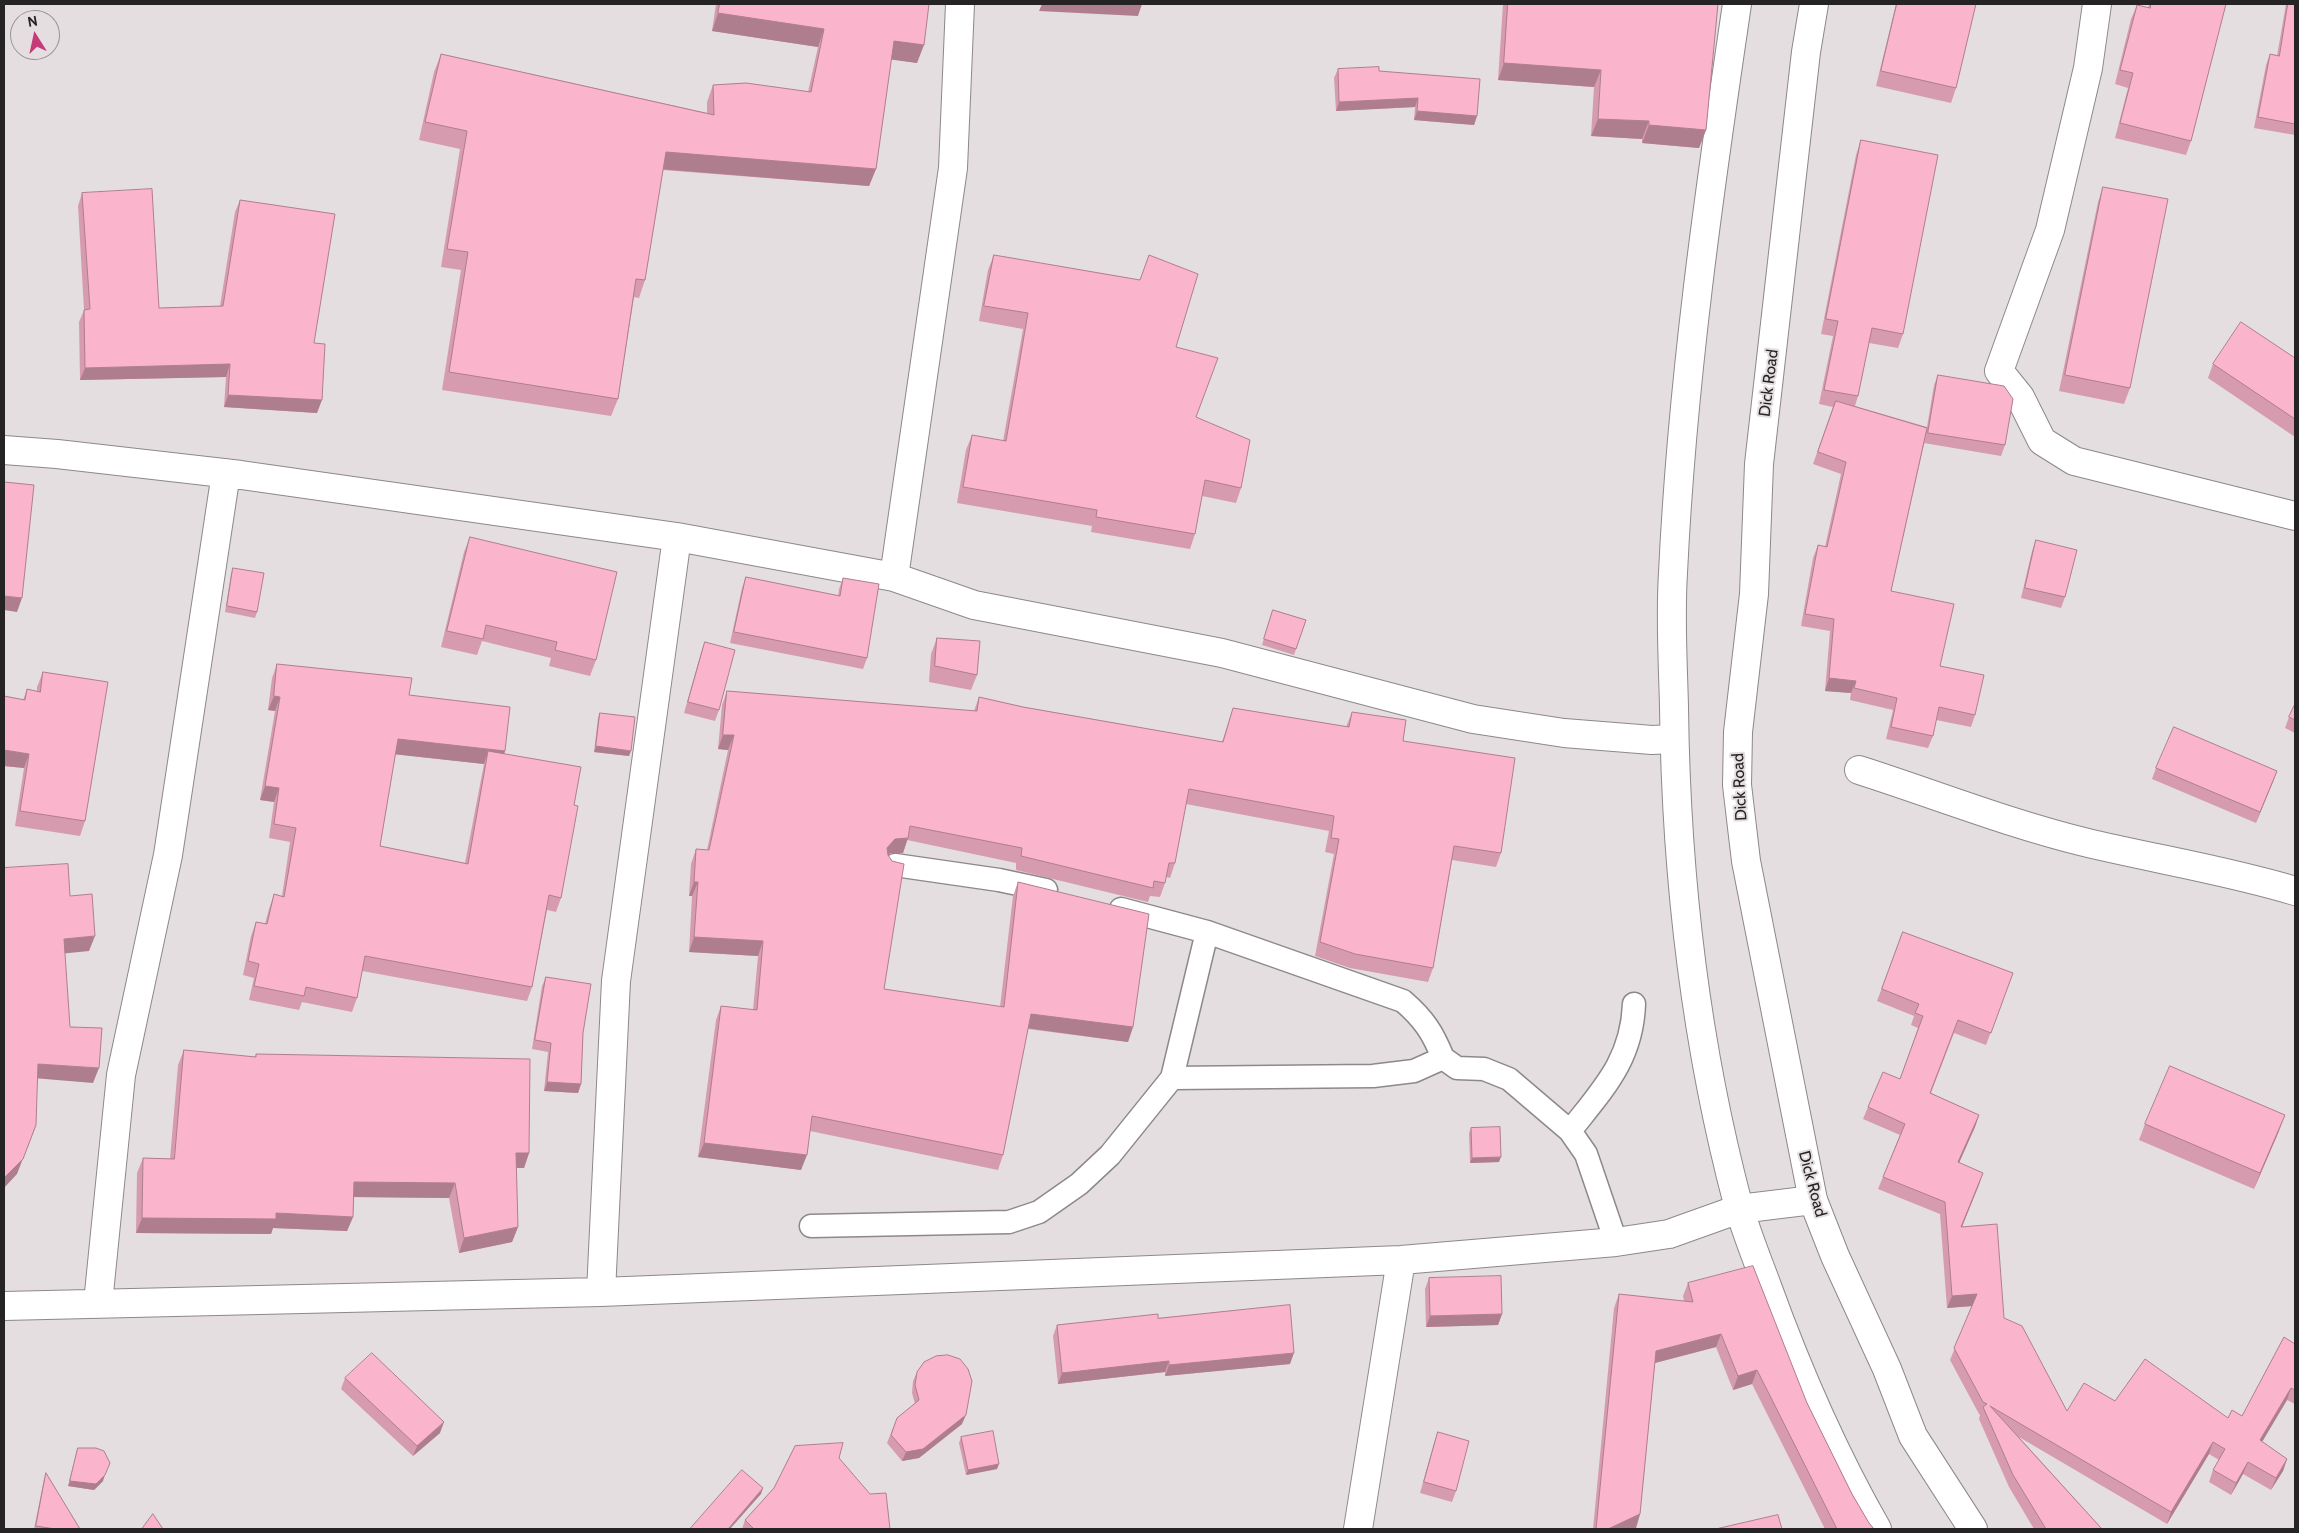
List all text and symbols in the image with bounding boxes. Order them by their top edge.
north arrow [10,10,60,60]
text: N [26,11,39,31]
street label: Dick Road [1755,348,1783,418]
street label: Dick Road [1729,753,1751,821]
street label: Dick Road [1794,1149,1830,1219]

